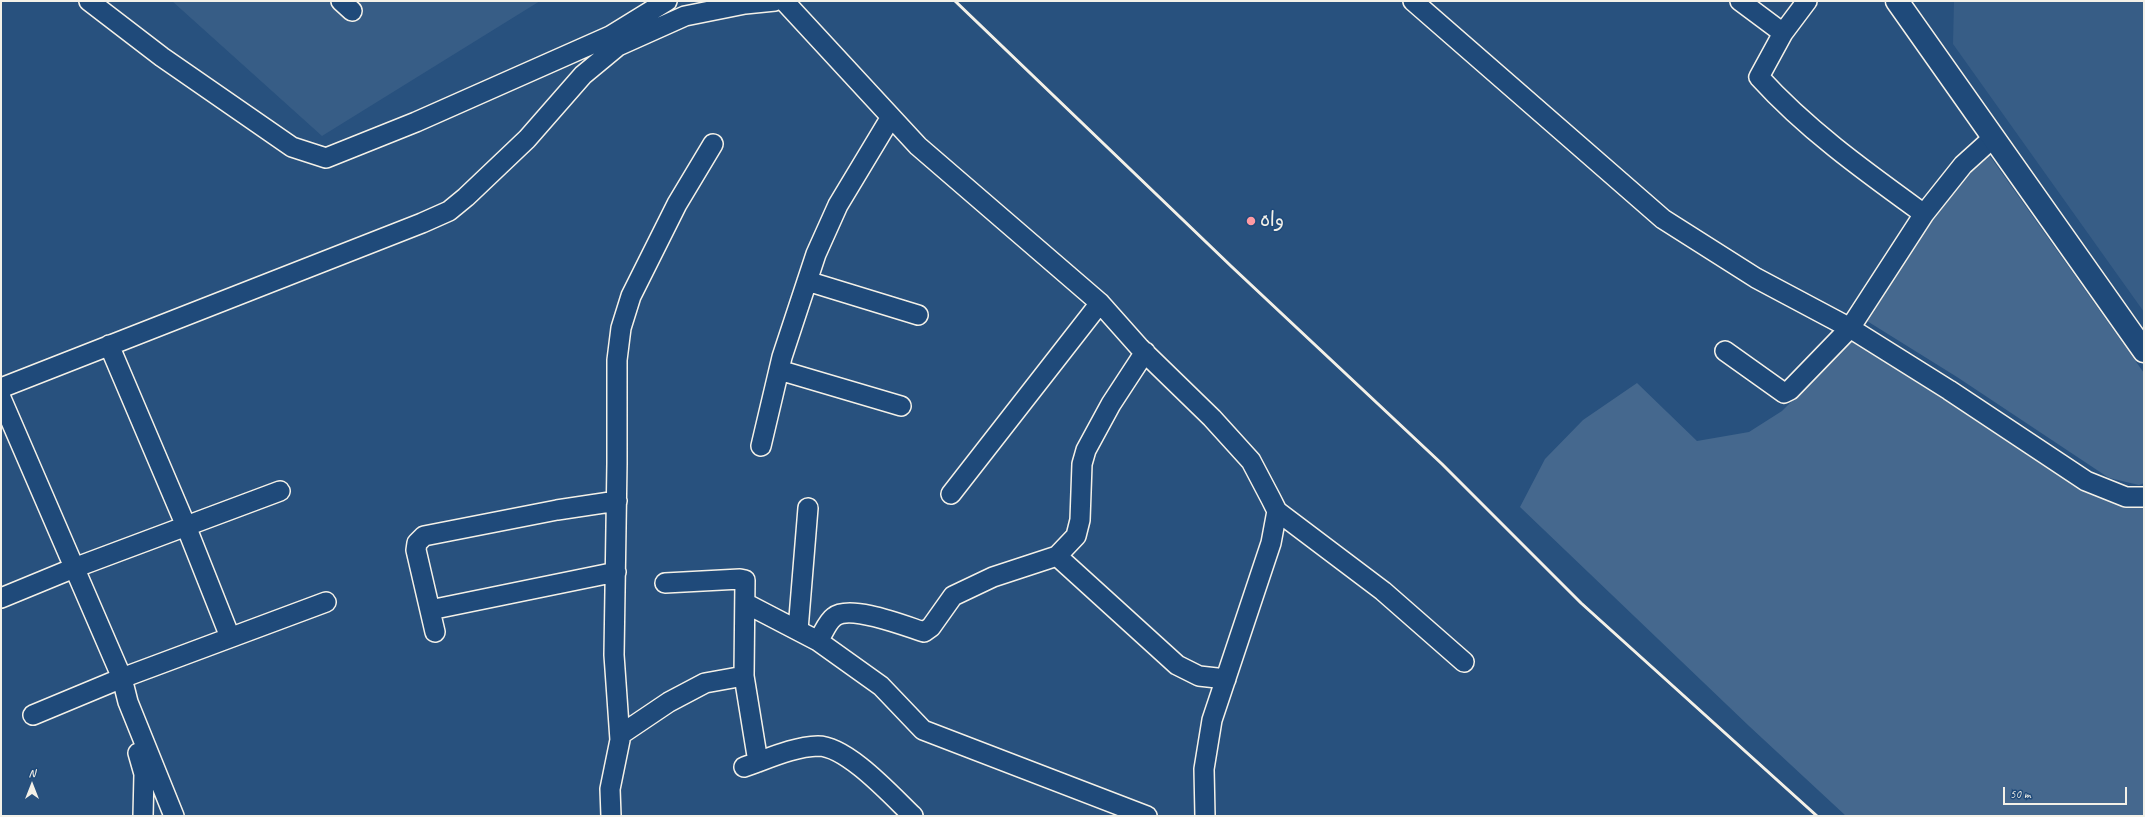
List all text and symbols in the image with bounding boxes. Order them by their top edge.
place label: واہ [1260,209,1284,233]
marker: واہ [1245,215,1257,227]
north arrow [12,765,52,805]
text: N [29,766,35,780]
scale bar [2005,779,2129,805]
text: 50 m [2010,786,2030,802]

